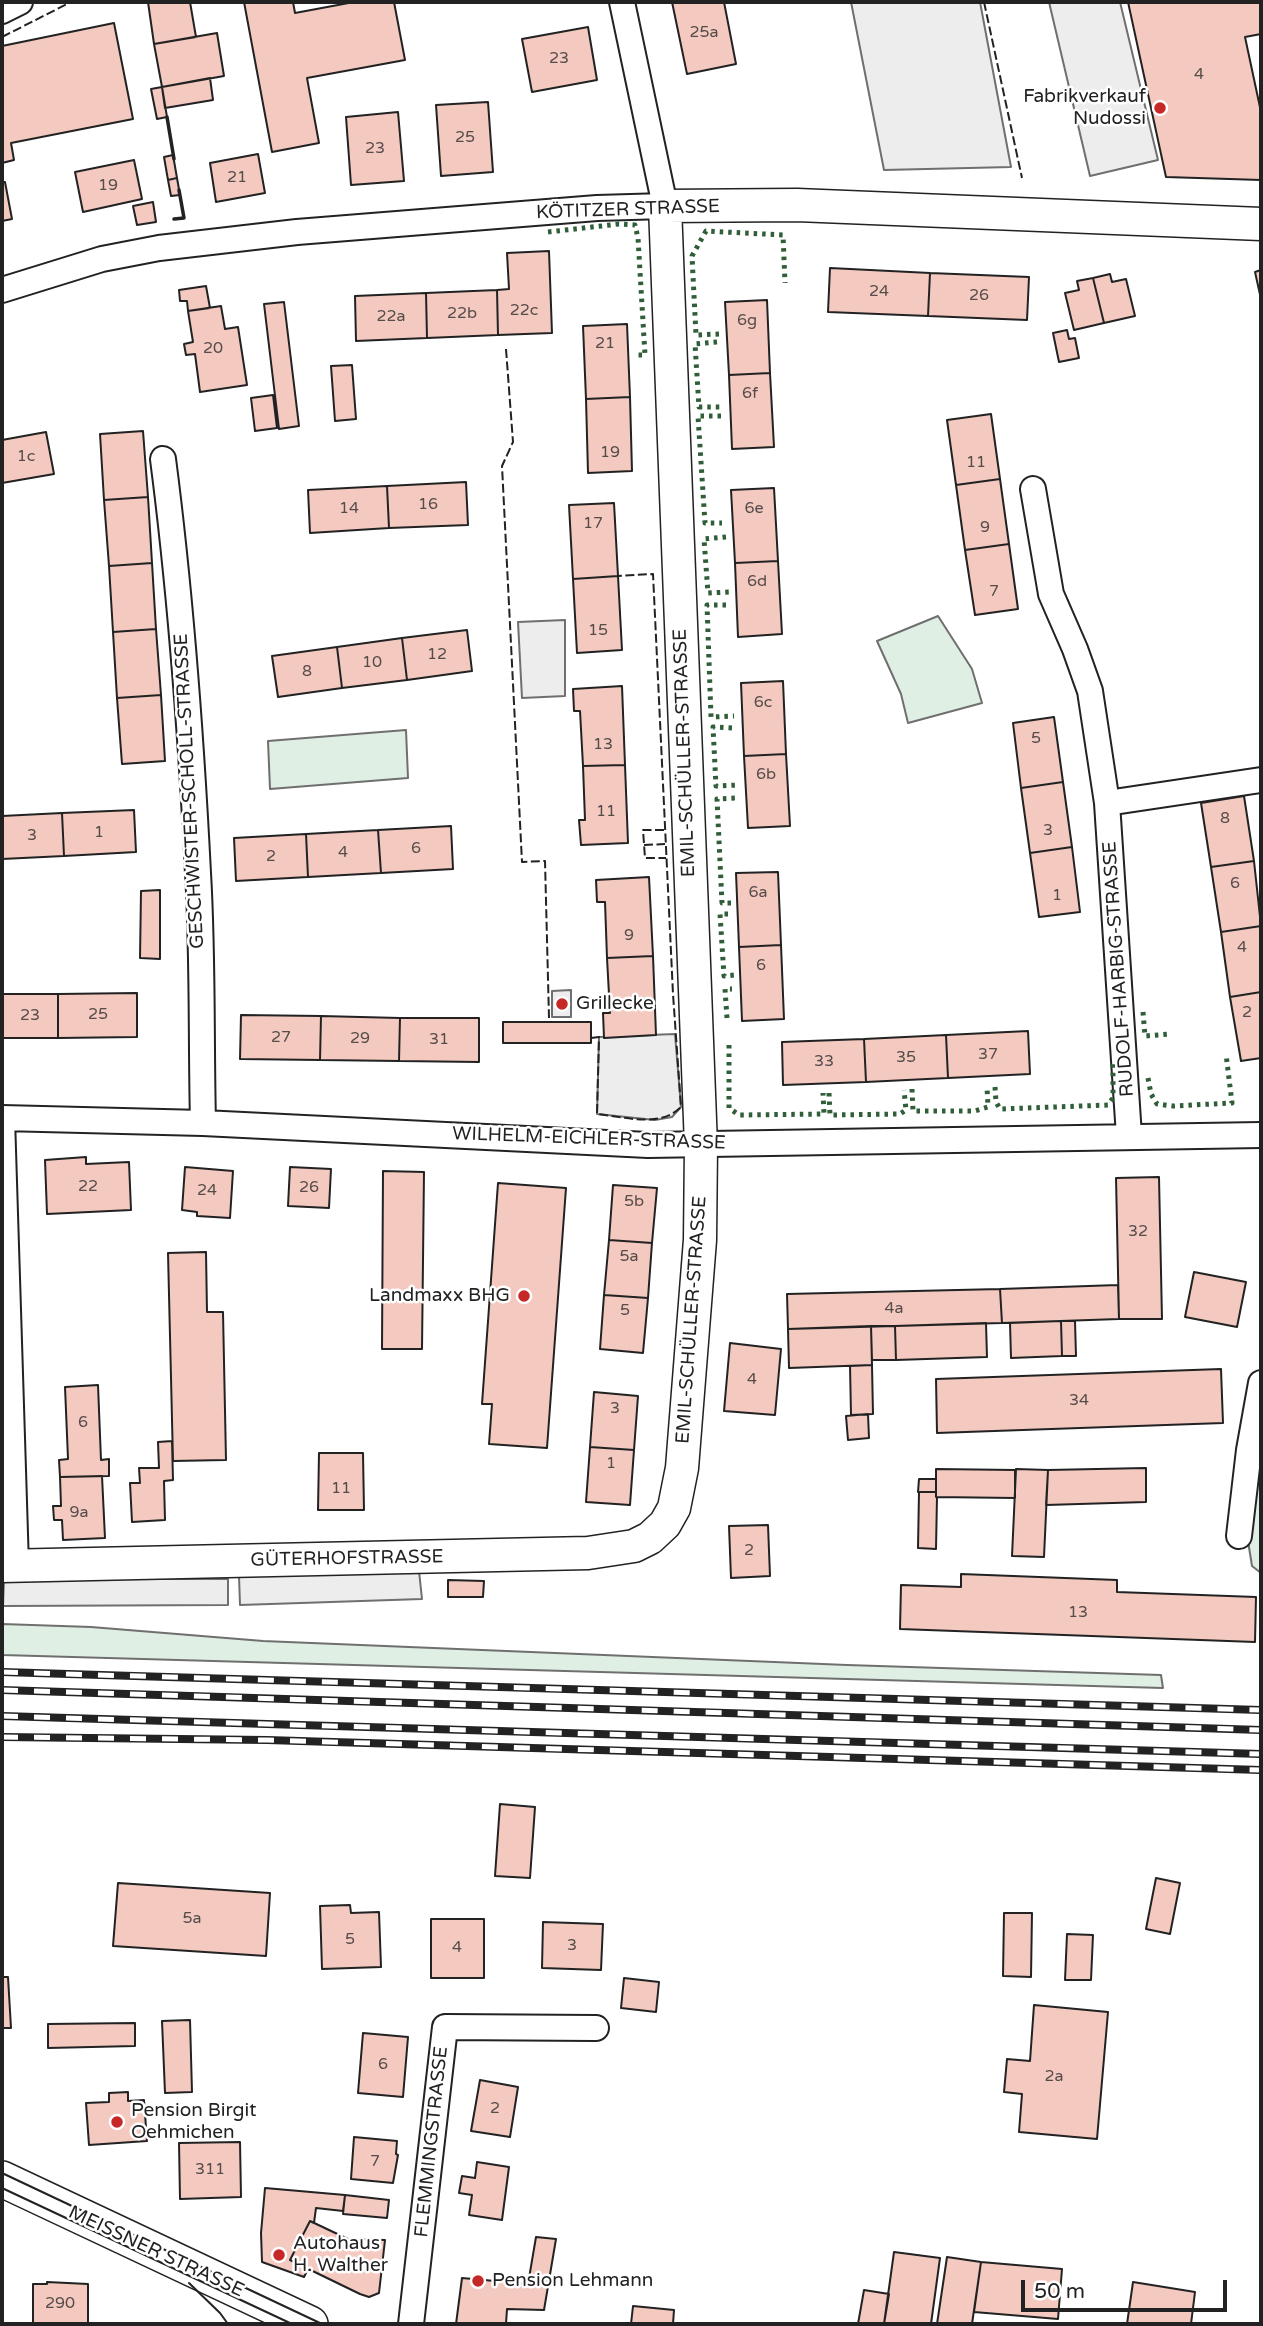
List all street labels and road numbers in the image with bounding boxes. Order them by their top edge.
street label: KÖTITZER STRASSE [536,195,720,225]
street label: EMIL-SCHÜLLER-STRASSE [669,628,701,878]
street label: GESCHWISTER-SCHOLL-STRASSE [170,633,210,949]
street label: RUDOLF-HARBIG-STRASSE [1099,840,1139,1098]
street label: WILHELM-EICHLER-STRASSE [452,1123,726,1155]
street label: EMIL-SCHÜLLER-STRASSE [672,1195,712,1445]
street label: GÜTERHOFSTRASSE [250,1546,444,1572]
street label: FLEMMINGSTRASSE [411,2045,453,2239]
street label: MEISSNER STRASSE [65,2201,247,2303]

